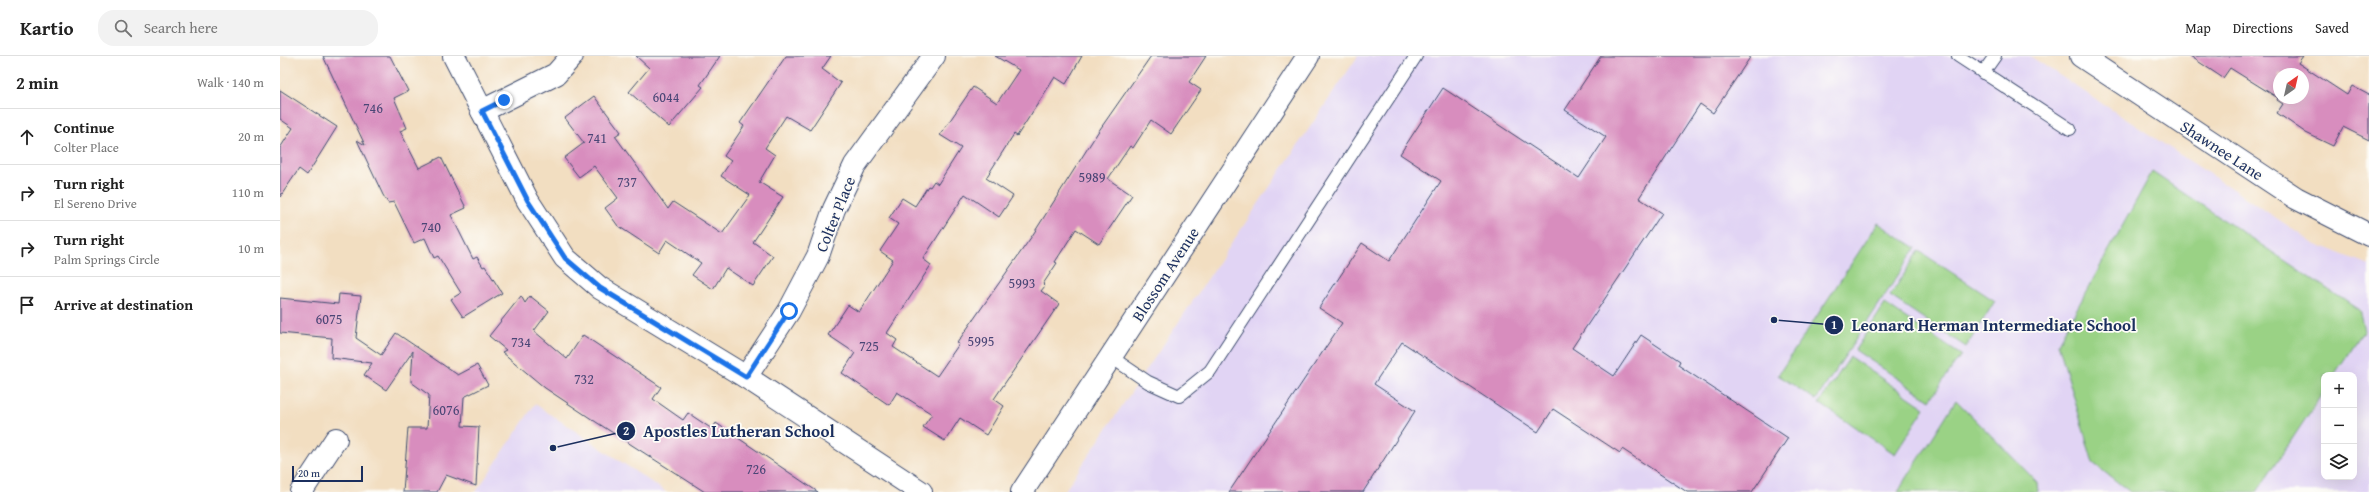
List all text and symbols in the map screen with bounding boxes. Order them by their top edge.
search box [98,10,378,46]
text: Kartio [20,14,74,42]
icon: search [112,17,134,39]
text: Search here [144,17,218,38]
text: Map [2185,18,2211,38]
text: Directions [2233,18,2293,38]
text: Saved [2315,18,2349,38]
north arrow [2273,68,2309,104]
text: 2 min [16,70,58,95]
text: Walk · 140 m [197,73,264,92]
house number: 6044 [653,87,680,107]
route end [495,91,513,109]
house number: 746 [363,98,383,118]
street label: Shawnee Lane [2176,114,2268,186]
text: Continue [54,117,115,138]
icon: ahead [16,126,38,148]
text: 20 m [238,127,264,146]
house number: 741 [587,128,607,148]
text: Colter Place [54,138,119,157]
house number: 5989 [1079,167,1106,187]
house number: 737 [617,172,637,192]
street label: Colter Place [809,172,861,256]
text: Turn right [54,173,125,194]
icon: right [16,182,38,204]
text: 110 m [232,183,264,202]
text: El Sereno Drive [54,194,137,213]
house number: 740 [421,217,441,237]
street label: Blossom Avenue [1125,222,1205,326]
text: Turn right [54,229,125,250]
icon: right [16,238,38,260]
text: 10 m [238,239,264,258]
text: Palm Springs Circle [54,250,160,269]
house number: 5993 [1009,273,1035,293]
icon: arrive [16,294,38,316]
text: Arrive at destination [54,294,193,315]
route start [780,302,798,320]
house number: 6075 [316,309,342,329]
callout: Leonard Herman Intermediate School [1824,311,2144,340]
text: Leonard Herman Intermediate School [1852,312,2136,337]
text: 1 [1831,316,1837,333]
house number: 5995 [968,331,994,351]
house number: 734 [511,332,531,352]
house number: 725 [859,336,879,356]
house number: 732 [574,369,594,389]
map controls [2321,372,2357,480]
button: + [2321,372,2357,408]
house number: 6076 [433,400,460,420]
button: − [2321,408,2357,444]
callout: Apostles Lutheran School [616,416,843,445]
text: Apostles Lutheran School [643,418,835,443]
text: 2 [623,422,629,439]
button: layers [2321,444,2357,480]
house number: 726 [746,459,766,479]
scale bar [292,464,363,483]
text: 20 m [298,465,320,481]

